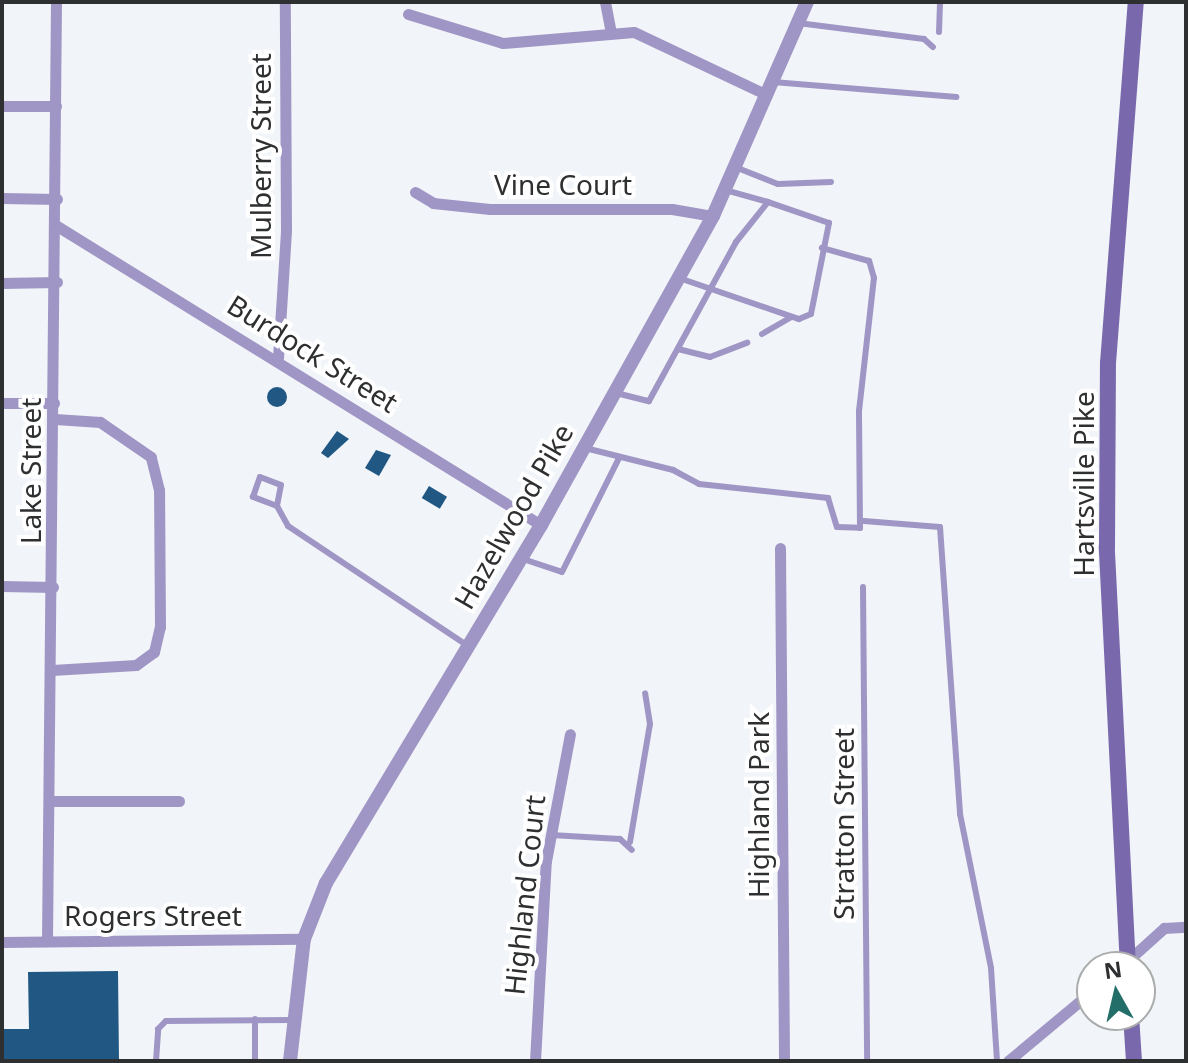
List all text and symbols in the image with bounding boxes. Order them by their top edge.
street label: Mulberry Street [243,53,277,259]
street label: Vine Court [494,167,632,201]
street label: Burdock Street [222,287,404,419]
street label: Hartsville Pike [1066,391,1100,577]
street label: Lake Street [13,398,47,544]
street label: Hazelwood Pike [446,418,580,614]
street label: Highland Park [741,712,775,898]
street label: Stratton Street [826,728,860,920]
street label: Highland Court [497,793,551,997]
street label: Rogers Street [64,898,242,932]
north arrow [1076,951,1156,1031]
text: N [1102,953,1124,985]

